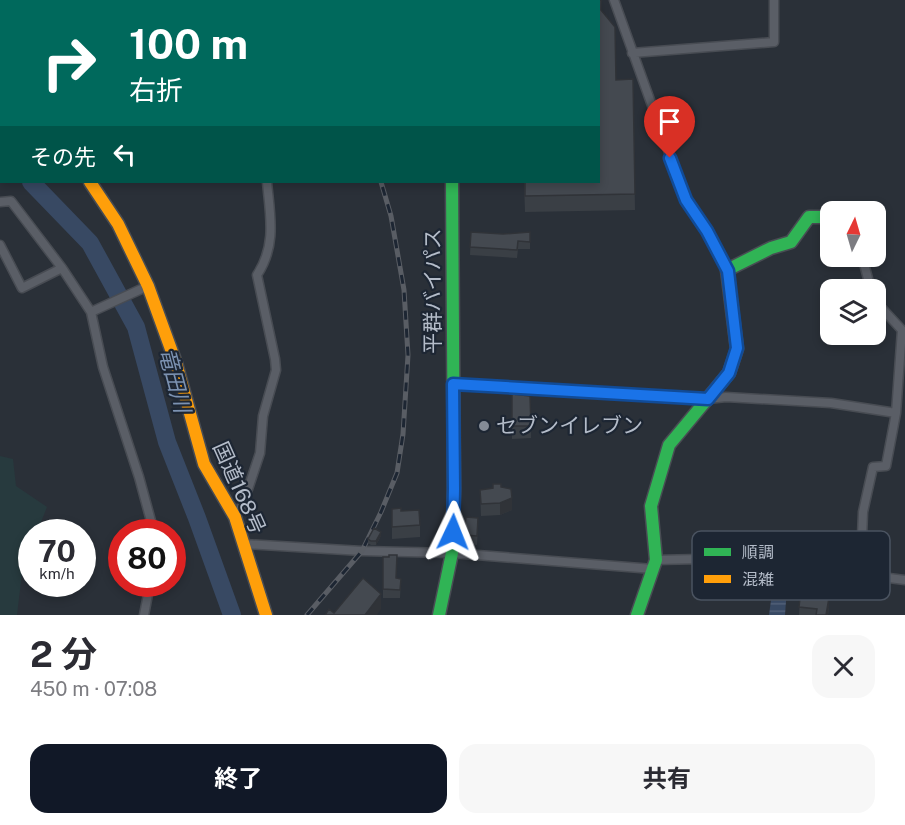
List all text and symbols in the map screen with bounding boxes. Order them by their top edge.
text: 100 m [129,19,248,68]
icon: right [30,24,108,102]
text: 右折 [129,74,183,106]
pin [644,96,695,158]
icon: arrive [653,105,686,138]
icon: left [108,138,141,171]
text: その先 [30,144,96,170]
north arrow [820,201,886,267]
map controls [820,201,886,345]
street label: 平群バイパス [420,228,445,354]
button: layers [820,279,886,345]
water label: 竜田川 [154,345,197,417]
place label: セブンイレブン [496,413,643,438]
marker: セブンイレブン [477,419,491,433]
street label: 国道168号 [208,438,271,538]
position arrow [421,500,485,564]
speed limit sign: 80 [108,519,186,597]
legend [692,531,890,600]
text: 70 [38,533,76,569]
text: 順調 [742,543,774,562]
text: km/h [39,565,75,582]
text: 混雑 [742,570,774,589]
text: 2 分 [30,633,97,675]
button: close [812,635,875,698]
text: 450 m · 07:08 [30,677,157,701]
button: 終了 [30,744,447,813]
button: 共有 [459,744,875,813]

